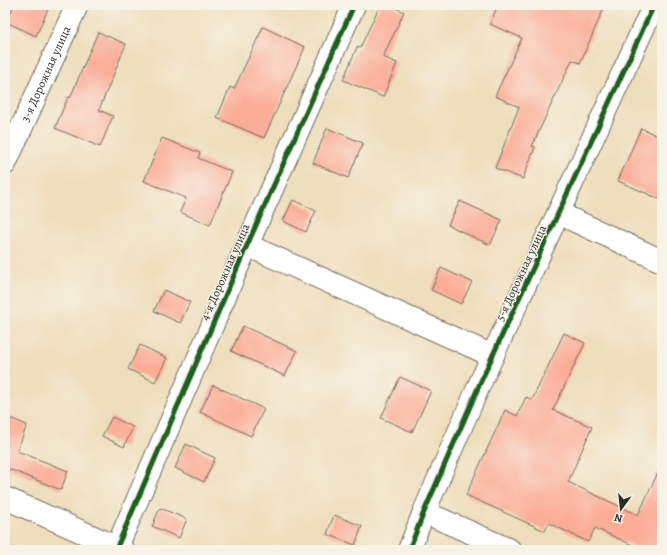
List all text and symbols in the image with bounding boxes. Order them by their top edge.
street label: 3-я Дорожная улица [17,23,75,124]
street label: 4-я Дорожная улица [197,221,254,323]
street label: 5-я Дорожная улица [492,222,550,323]
north arrow [601,489,641,529]
text: N [613,510,624,526]

